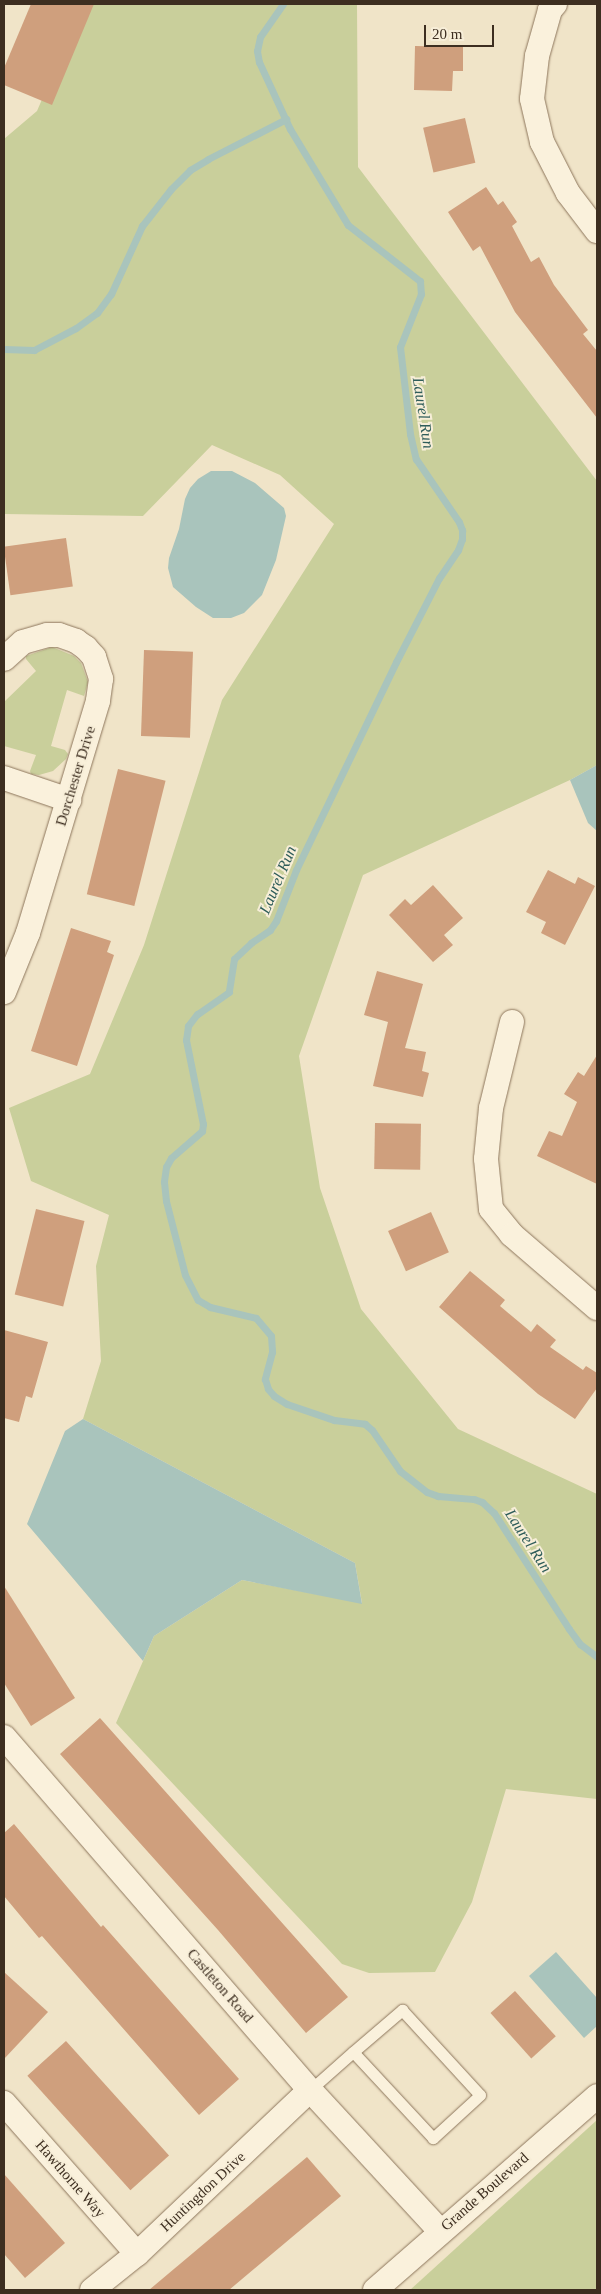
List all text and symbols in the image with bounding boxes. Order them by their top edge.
scale bar [426,15,496,47]
text: 20 m [432,26,462,42]
water label: Laurel Run [408,376,438,450]
street label: Dorchester Drive [52,724,100,828]
water label: Laurel Run [255,843,301,917]
water label: Laurel Run [500,1506,556,1576]
street label: Castleton Road [183,1945,257,2027]
street label: Hawthorne Way [31,2136,109,2222]
street label: Huntingdon Drive [157,2148,249,2236]
street label: Grande Boulevard [437,2149,533,2235]

